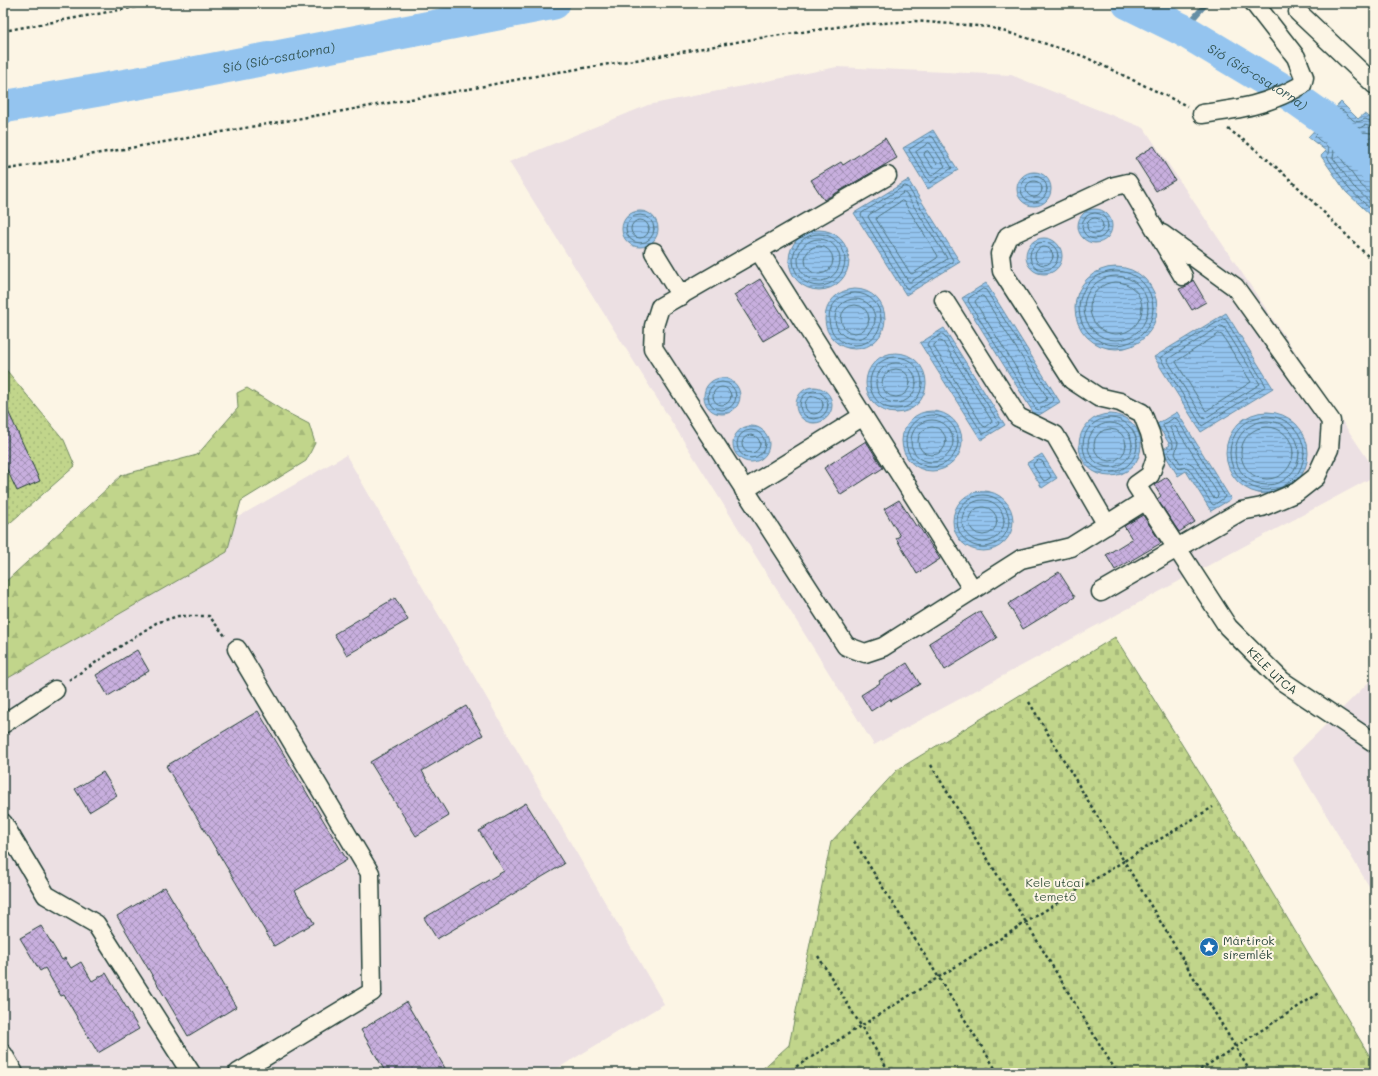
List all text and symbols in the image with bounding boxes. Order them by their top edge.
water label: Sió (Sió-csatorna) [221,37,337,76]
water label: Sió (Sió-csatorna) [1205,39,1312,113]
street label: KELE UTCA [1244,643,1301,697]
park label: Kele utcai temető [1025,874,1085,904]
place label: Mártírok síremlék [1223,932,1275,962]
place icon: Mártírok síremlék [1198,936,1220,958]

